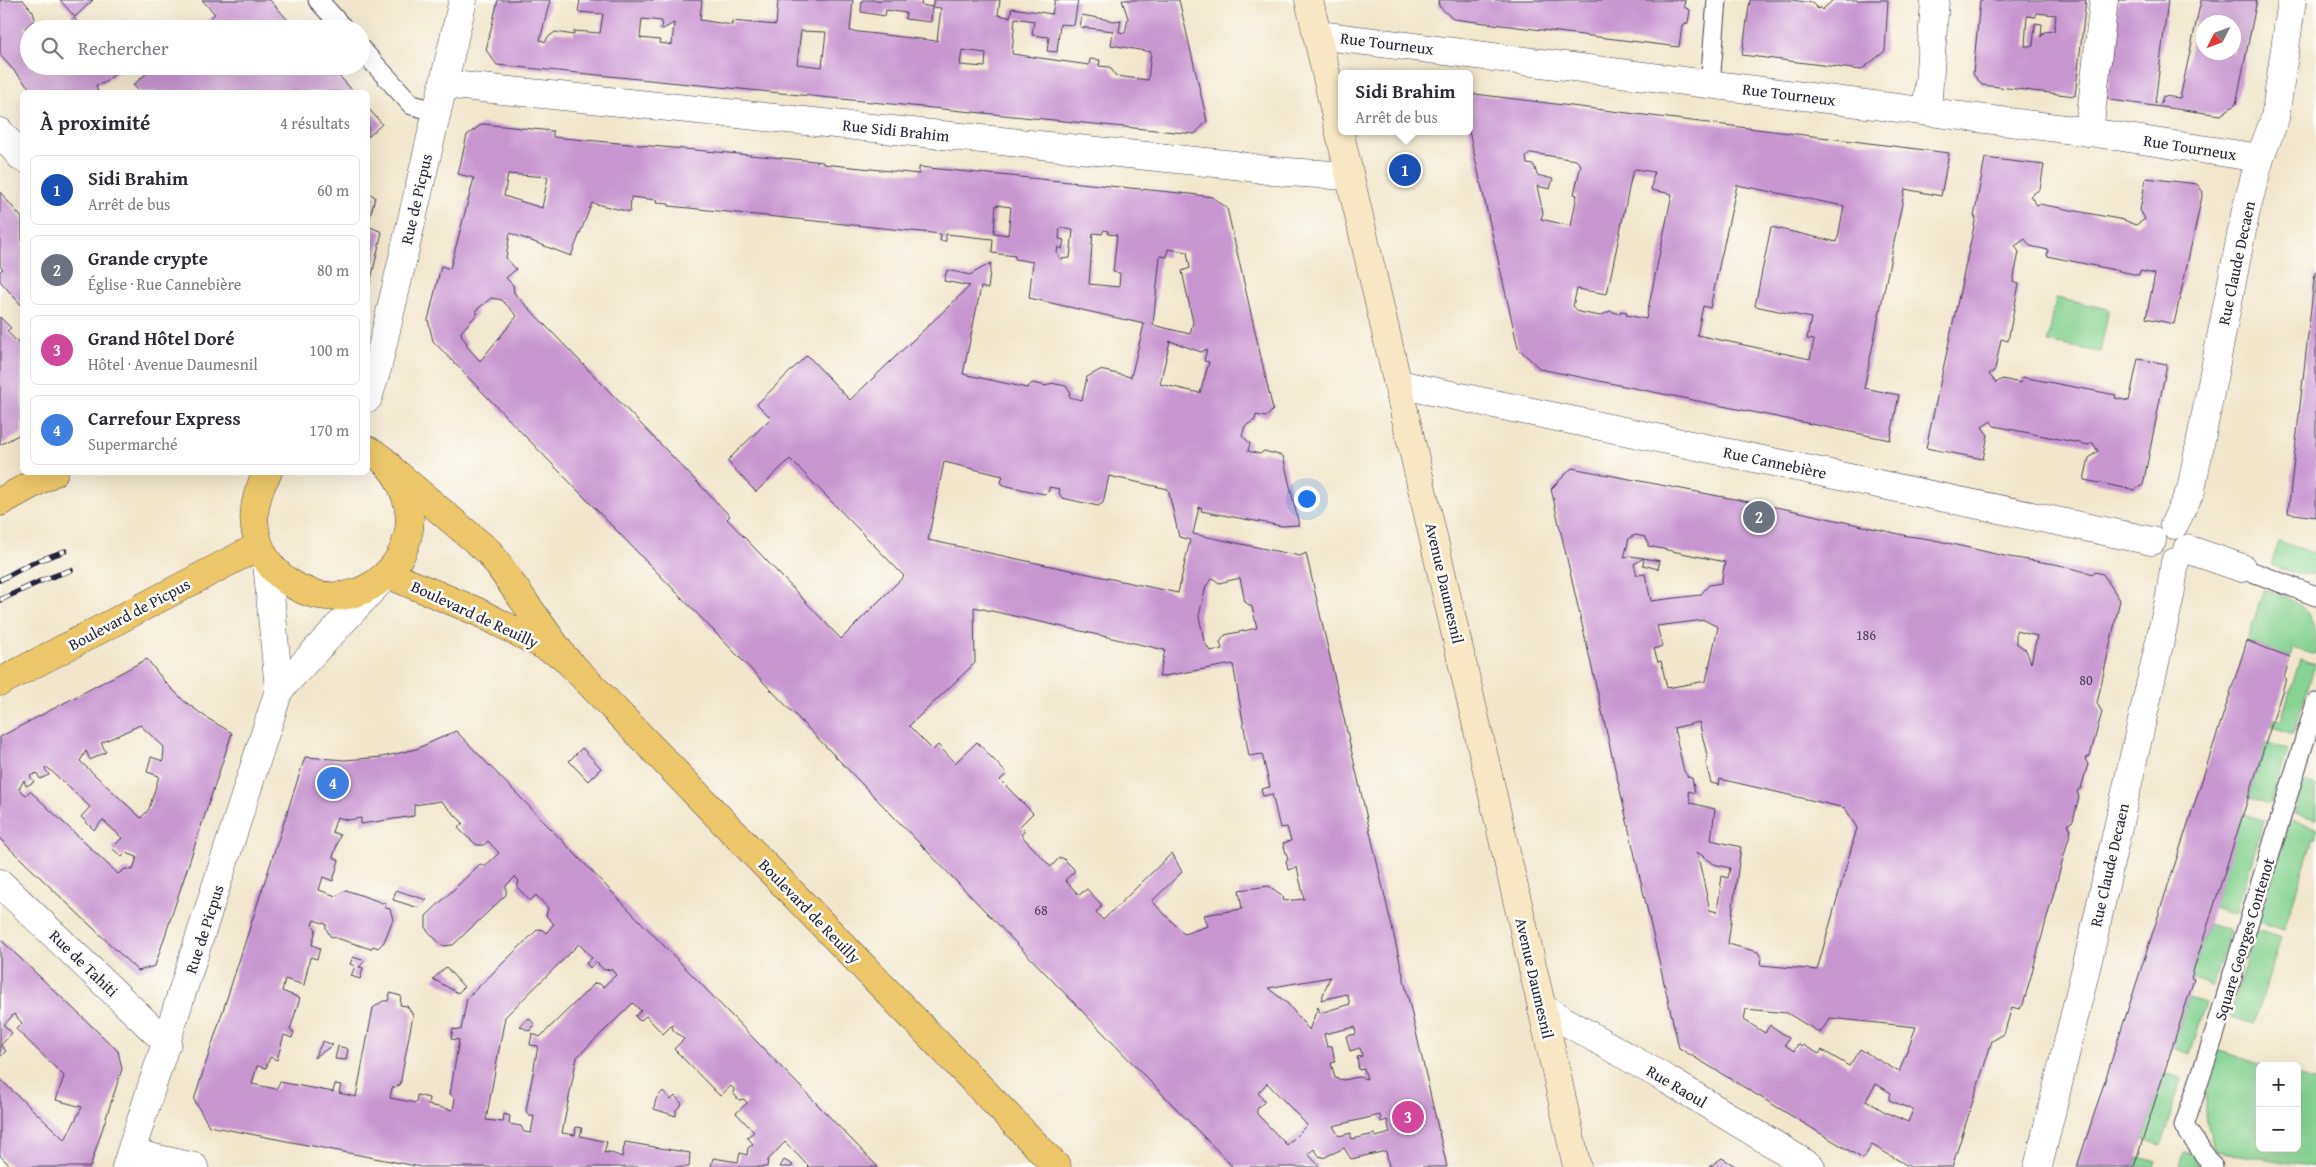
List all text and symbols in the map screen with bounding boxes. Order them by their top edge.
north arrow [2196,15,2241,60]
search box [20,20,370,75]
street label: Rue Tourneux [1339,25,1436,61]
icon: search [38,34,66,62]
text: Rechercher [78,34,169,62]
popup [1338,70,1473,135]
street label: Rue Tourneux [1741,76,1838,112]
text: Sidi Brahim [1355,77,1456,105]
text: Arrêt de bus [1355,105,1438,129]
text: À proximité [40,107,150,138]
text: 4 résultats [280,111,350,135]
street label: Rue Sidi Brahim [841,112,951,148]
street label: Rue Tourneux [2142,128,2239,166]
street label: Rue de Picpus [394,151,438,247]
pin: 1 [1389,151,1421,189]
text: Sidi Brahim [88,164,188,192]
text: 1 [53,178,61,202]
text: 60 m [317,178,349,202]
text: Arrêt de bus [88,192,170,216]
street label: Rue Claude Decaen [2211,199,2261,327]
text: Grande crypte [88,244,208,272]
text: 2 [53,258,61,282]
text: 80 m [317,258,349,282]
text: Église · Rue Cannebière [88,272,241,296]
text: Grand Hôtel Doré [88,324,235,352]
text: 3 [53,338,61,362]
text: 100 m [309,338,349,362]
text: Hôtel · Avenue Daumesnil [88,352,258,376]
text: Carrefour Express [88,404,241,432]
text: 4 [53,418,61,442]
text: 170 m [309,418,349,442]
text: Supermarché [88,432,178,456]
street label: Rue Cannebière [1721,439,1829,485]
your location [1294,486,1320,512]
pin: 2 [1743,498,1775,536]
street label: Avenue Daumesnil [1419,520,1471,646]
street label: Boulevard de Picpus [64,572,194,656]
street label: Boulevard de Reuilly [407,574,543,654]
house number: 186 [1856,625,1876,645]
house number: 80 [2079,670,2093,690]
pin: 4 [317,764,349,802]
street label: Rue Claude Decaen [2083,801,2135,929]
street label: Boulevard de Reuilly [753,853,867,969]
street label: Square Georges Contenot [2208,855,2280,1023]
street label: Rue de Picpus [178,881,230,977]
house number: 68 [1034,900,1048,920]
street label: Avenue Daumesnil [1509,915,1561,1041]
street label: Rue de Tahiti [44,924,124,1003]
street label: Rue Raoul [1642,1058,1712,1114]
map controls [2256,1062,2301,1152]
button: + [2256,1062,2301,1107]
pin: 3 [1392,1098,1424,1136]
button: − [2256,1107,2301,1152]

